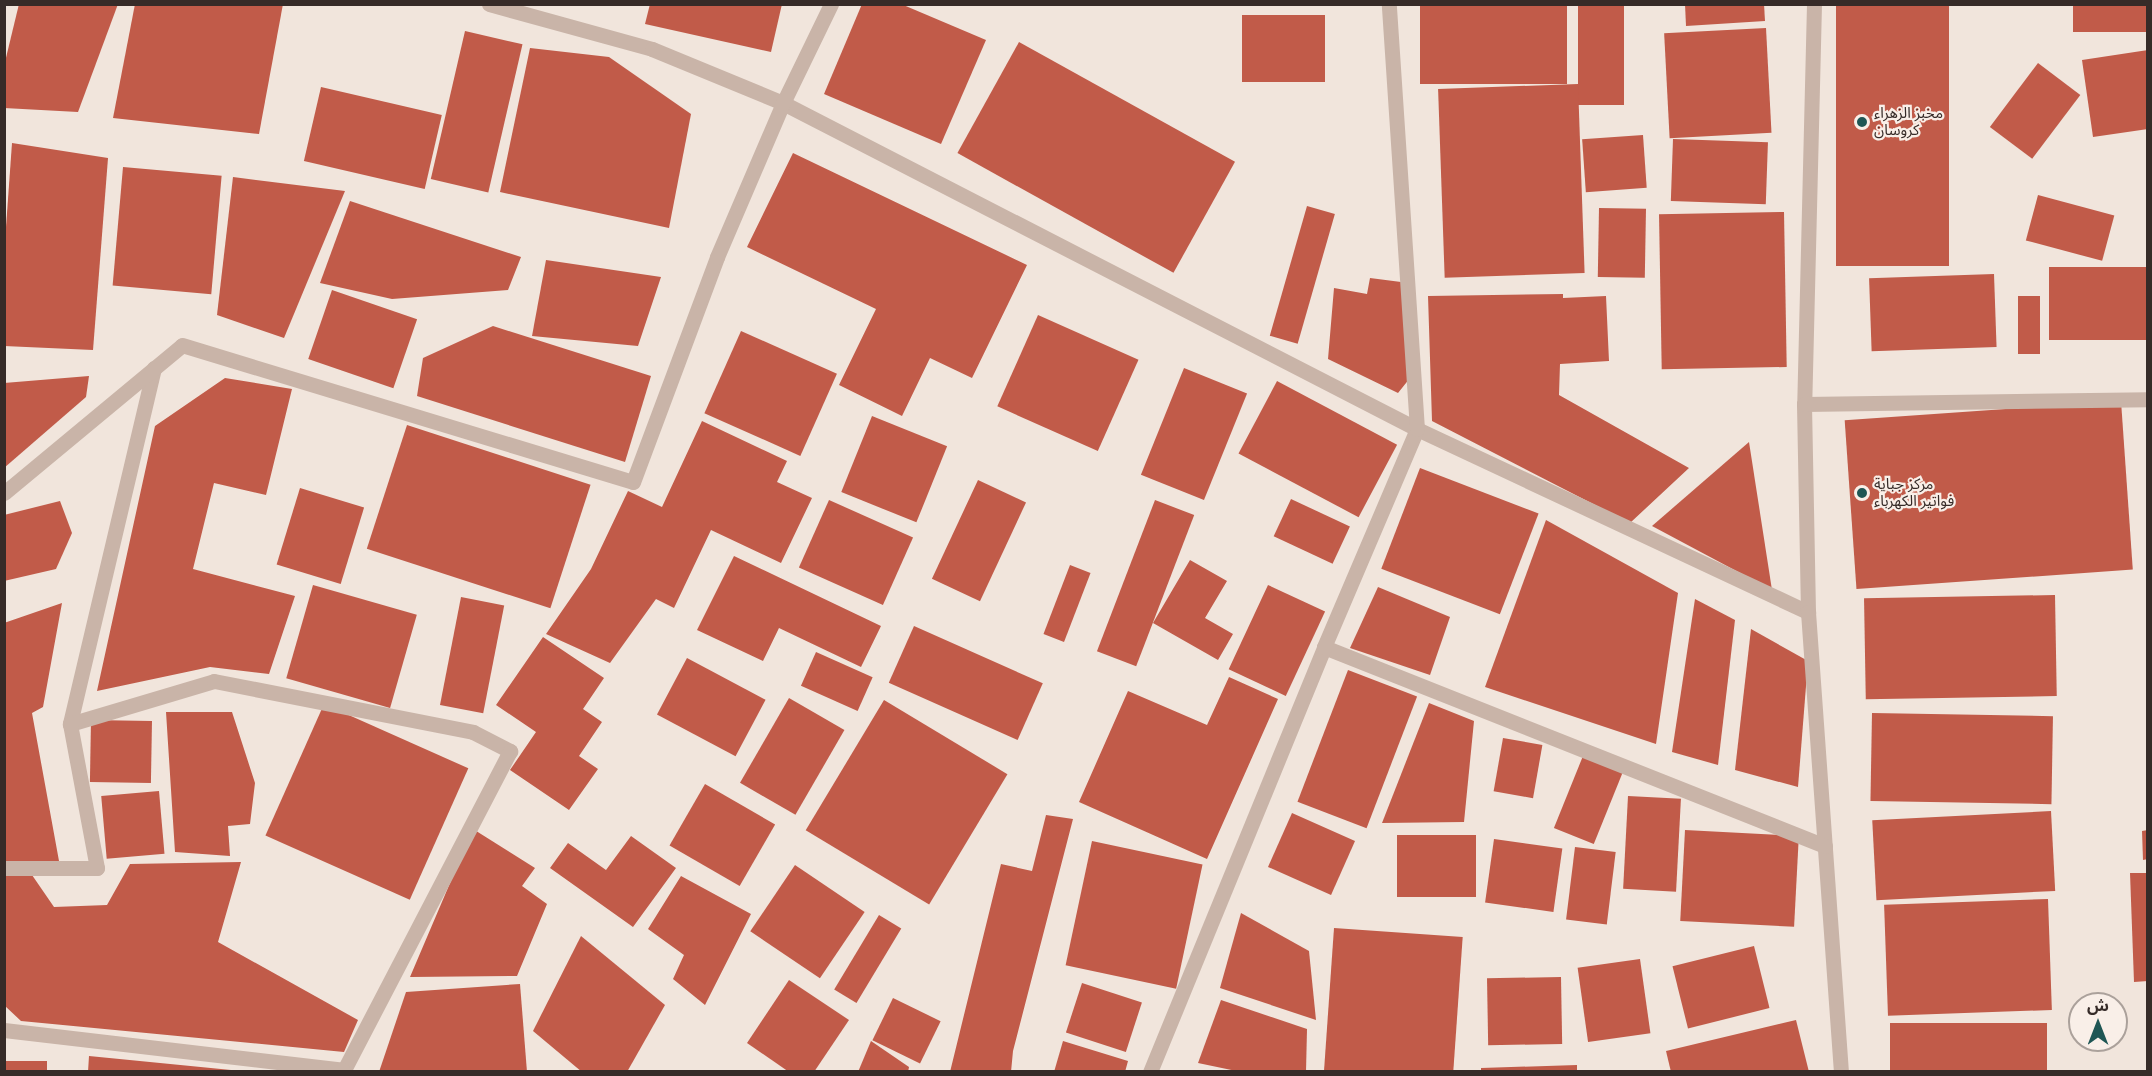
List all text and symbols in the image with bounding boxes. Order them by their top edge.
place label: مخبز الزهراء كروسان [1874,104,1943,139]
marker: مخبز الزهراء كروسان [1855,115,1869,129]
place label: مركز جباية فواتير الكهرباء [1874,475,1954,510]
marker: مركز جباية فواتير الكهرباء [1855,486,1869,500]
north arrow [2068,992,2128,1052]
text: ش [2087,995,2109,1016]

